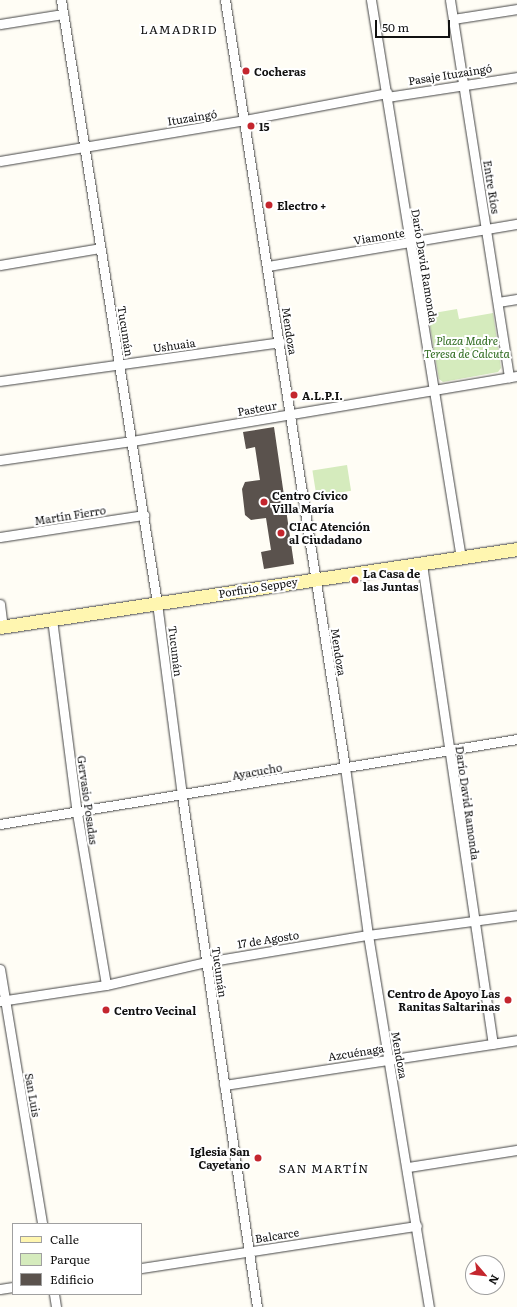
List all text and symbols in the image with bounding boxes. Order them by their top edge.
scale bar [377,12,452,38]
text: 50 m [382,18,409,36]
district label: LAMADRID [140,23,218,37]
street label: Pasaje Ituzaingó [407,61,493,87]
place label: Cocheras [254,64,306,78]
marker: Cocheras [241,66,251,76]
street label: Ituzaingó [166,107,218,127]
place label: 15 [259,119,270,133]
marker: 15 [246,121,256,131]
street label: Entre Ríos [481,159,503,215]
place label: Electro + [277,198,326,212]
marker: Electro + [264,200,274,210]
street label: Darío David Ramonda [409,208,441,324]
street label: Viamonte [353,225,405,247]
street label: Tucumán [115,305,137,357]
street label: Mendoza [280,306,300,356]
park label: Plaza Madre Teresa de Calcuta [424,334,510,360]
street label: Ushuaia [152,335,196,355]
place label: A.L.P.I. [302,388,343,402]
marker: A.L.P.I. [289,390,299,400]
street label: Pasteur [236,398,278,418]
place label: Centro Cívico Villa María [272,489,348,515]
marker: Centro Cívico Villa María [259,497,269,507]
street label: Martín Fierro [33,503,107,527]
place label: CIAC Atención al Ciudadano [289,520,370,546]
marker: CIAC Atención al Ciudadano [276,528,286,538]
place label: La Casa de las Juntas [363,567,420,593]
street label: Porfirio Seppey [217,574,299,600]
marker: La Casa de las Juntas [350,575,360,585]
street label: Tucumán [166,625,186,677]
street label: Mendoza [329,627,349,677]
street label: Darío David Ramonda [453,745,483,861]
street label: Gervasio Posadas [75,755,101,845]
street label: Ayacucho [231,760,283,782]
street label: 17 de Agosto [236,928,300,950]
street label: Tucumán [210,946,230,998]
place label: Centro de Apoyo Las Ranitas Saltarinas [387,987,500,1013]
marker: Centro de Apoyo Las Ranitas Saltarinas [503,995,513,1005]
place label: Centro Vecinal [114,1003,196,1017]
marker: Centro Vecinal [101,1005,111,1015]
street label: Mendoza [389,1030,411,1080]
street label: Azcuénaga [327,1041,385,1063]
street label: San Luis [23,1072,43,1118]
place label: Iglesia San Cayetano [190,1145,250,1171]
marker: Iglesia San Cayetano [253,1153,263,1163]
district label: SAN MARTÍN [279,1162,369,1176]
legend [12,1223,142,1295]
street label: Balcarce [254,1225,300,1245]
text: Calle [50,1230,79,1248]
text: Parque [50,1250,90,1268]
north arrow [465,1255,505,1295]
text: Edificio [50,1270,94,1288]
text: N [485,1272,504,1288]

